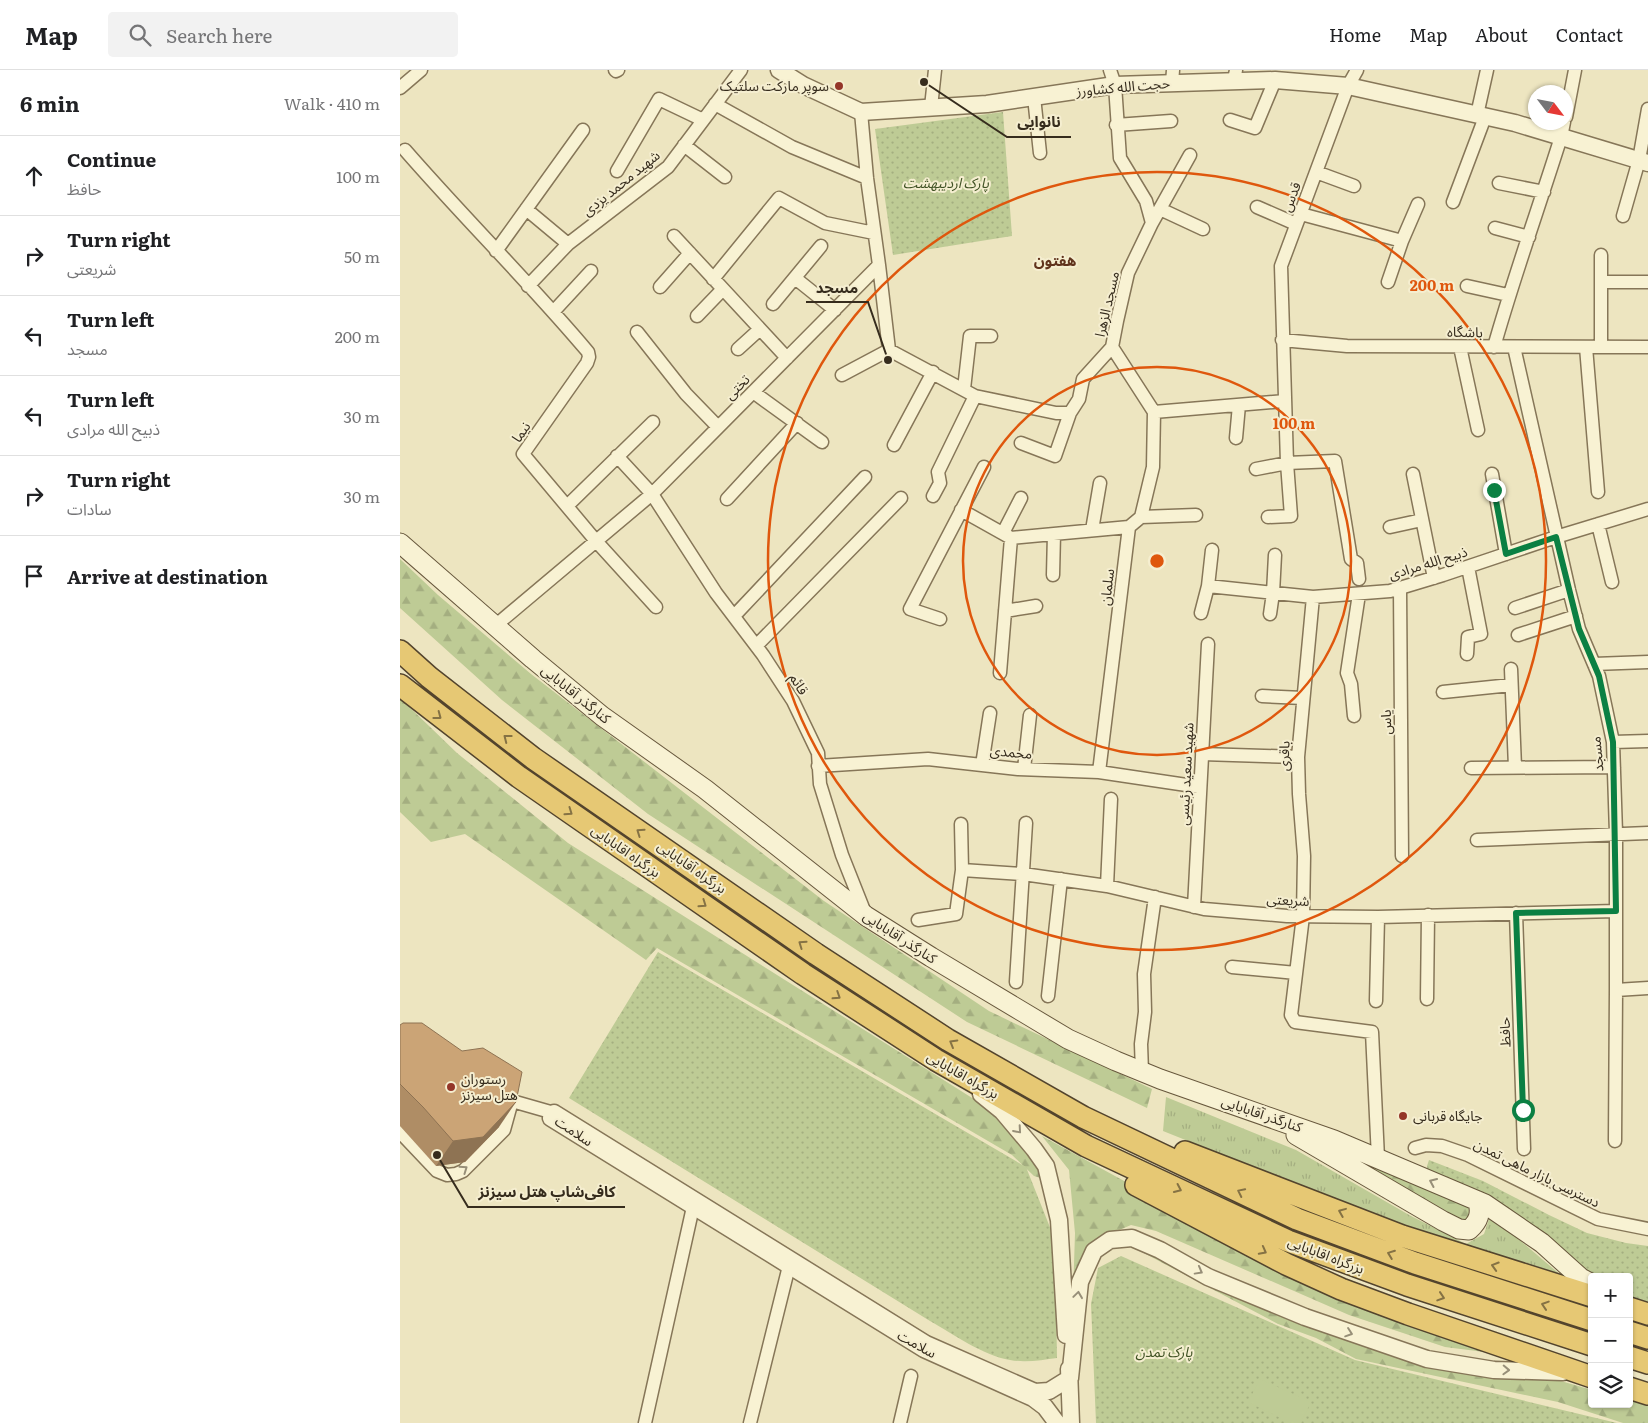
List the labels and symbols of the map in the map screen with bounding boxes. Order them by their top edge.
street label: حجت الله کشاورز [1074,72,1171,100]
place label: سوپر مارکت سلتیک [720,75,829,96]
marker: سوپر مارکت سلتیک [833,80,845,92]
north arrow [1528,85,1573,130]
callout: نانوایی [1007,107,1071,137]
text: نانوایی [1017,109,1061,132]
street label: شهید محمد یزدی [577,145,664,220]
park label: پارک اردیبهشت [903,172,990,193]
street label: قدس [1275,179,1305,215]
district label: هفتون [1034,248,1077,271]
street label: مسجد الزهرا [1089,269,1123,339]
callout: مسجد [806,272,868,302]
text: 200 m [1410,273,1454,296]
text: مسجد [816,275,858,298]
street label: باشگاه [1447,321,1483,341]
street label: تختی [719,369,753,403]
text: 100 m [1273,411,1315,434]
street label: نیما [506,417,535,446]
route end [1483,479,1506,502]
street label: ذبیح الله مرادی [1386,540,1470,585]
centre of rings [1148,552,1166,570]
street label: سلمان [1094,567,1118,606]
street label: کنارگذر آقابابایی [538,659,616,728]
street label: قائم [784,669,814,699]
street label: یاس [1375,709,1395,735]
one-way arrow [432,710,441,718]
street label: شهید سعید رئیسی [1172,722,1198,826]
street label: مسجد [1584,735,1608,773]
one-way arrow [504,736,513,744]
street label: محمدی [989,739,1033,763]
street label: باقری [1272,740,1294,771]
one-way arrow [563,806,573,815]
street label: بزرگراه اقابابایی [588,819,665,882]
one-way arrow [636,829,646,838]
street label: بزرگراه آقابابایی [654,835,731,898]
street label: شریعتی [1266,888,1310,910]
one-way arrow [697,898,706,907]
street label: کنارگذر آقابابایی [860,905,941,968]
one-way arrow [799,941,808,950]
one-way arrow [832,989,841,999]
street label: حافظ [1493,1017,1515,1047]
one-way arrow [950,1039,959,1049]
street label: بزرگراه اقابابایی [924,1045,1004,1103]
place label: رستوران هتل سیزنز [460,1068,518,1104]
marker: رستوران هتل سیزنز [445,1081,457,1093]
street label: کنارگذر آقابابایی [1219,1090,1306,1136]
route start [1512,1099,1535,1122]
place label: جایگاه قربانی [1413,1105,1482,1125]
street label: سلامت [552,1110,598,1150]
marker: جایگاه قربانی [1397,1110,1409,1122]
one-way arrow [1012,1124,1021,1133]
street label: دسترسی بازار ماهی تمدن [1471,1133,1604,1211]
one-way arrow [458,1166,468,1175]
callout: کافی‌شاپ هتل سیزنز [468,1177,625,1207]
one-way arrow [1429,1177,1438,1188]
text: کافی‌شاپ هتل سیزنز [477,1179,616,1202]
one-way arrow [1173,1183,1182,1194]
one-way arrow [1237,1188,1246,1198]
one-way arrow [1338,1208,1347,1219]
street label: بزرگراه اقابابایی [1285,1230,1368,1278]
one-way arrow [1257,1245,1266,1255]
one-way arrow [1387,1250,1396,1260]
one-way arrow [1492,1261,1500,1271]
one-way arrow [1193,1265,1202,1275]
one-way arrow [1073,1290,1083,1299]
one-way arrow [1437,1291,1445,1301]
one-way arrow [1542,1301,1550,1311]
street label: سلامت [894,1324,941,1362]
one-way arrow [1344,1327,1353,1337]
park label: پارک تمدن [1135,1341,1193,1362]
one-way arrow [1503,1365,1511,1375]

